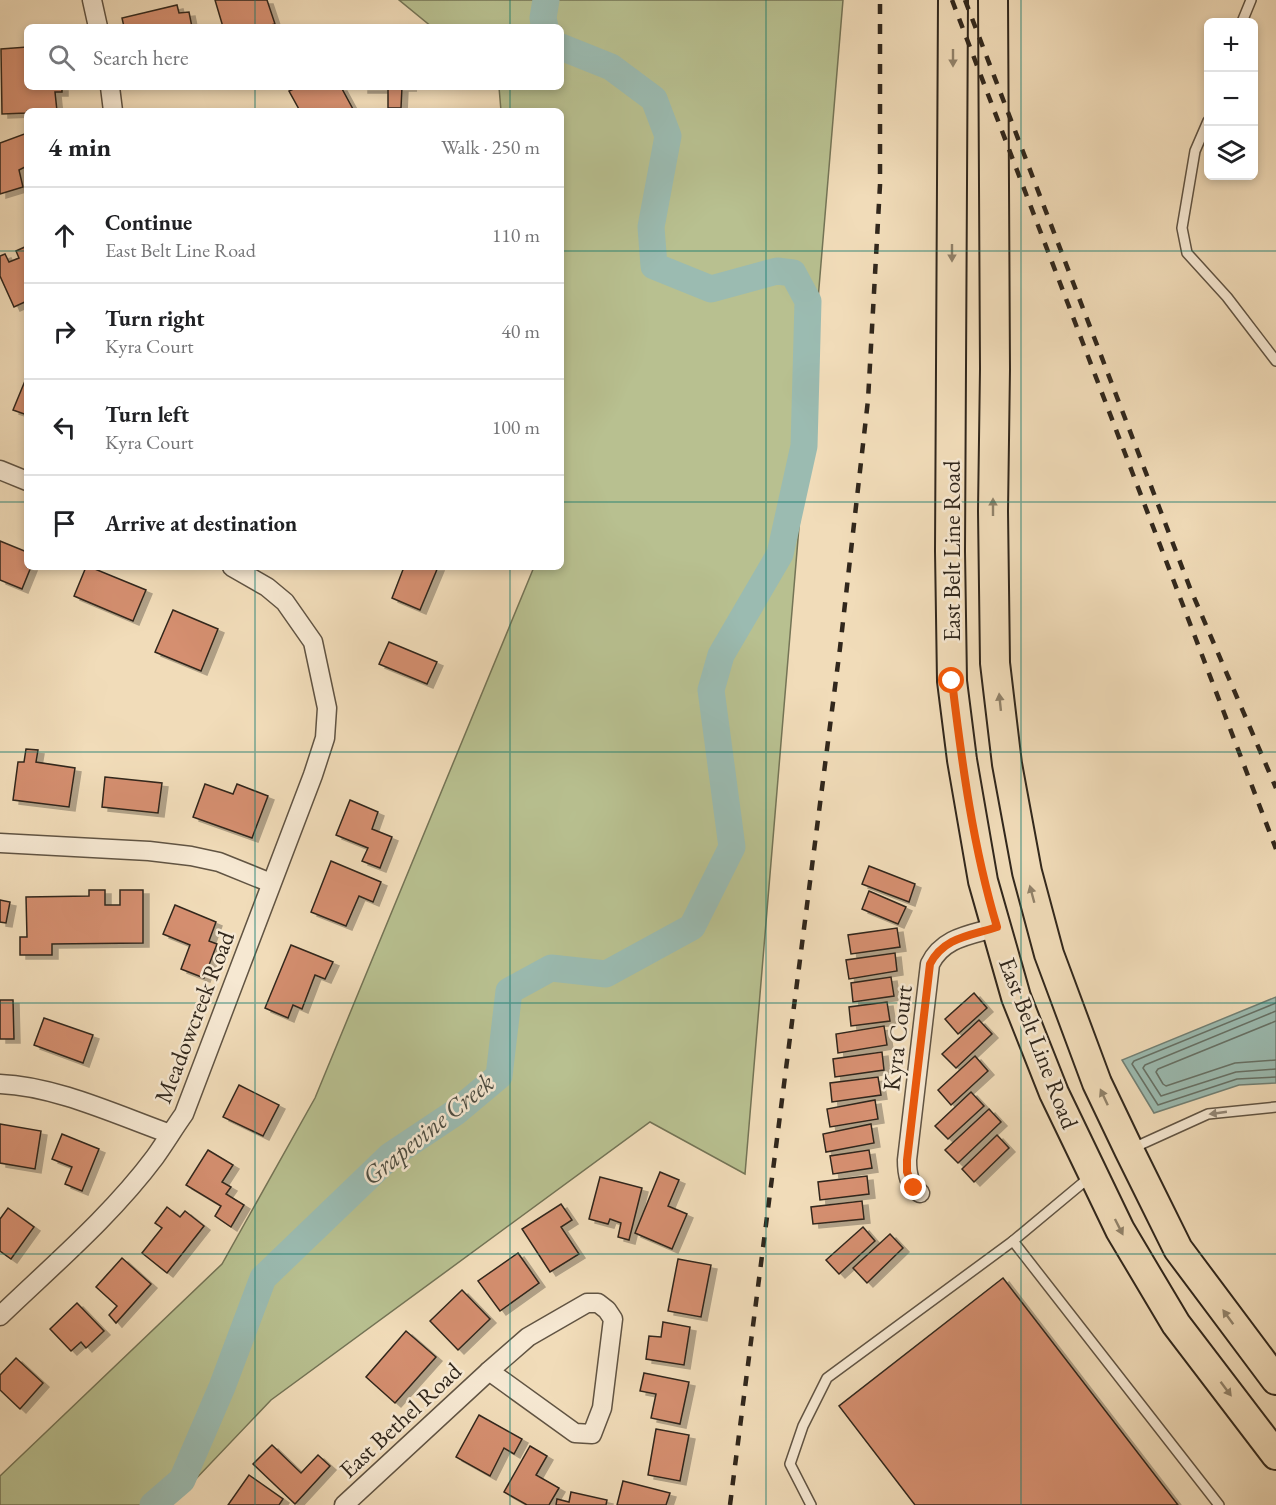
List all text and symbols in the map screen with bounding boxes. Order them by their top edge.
map controls [1204,18,1258,180]
button: + [1204,18,1258,72]
search box [24,24,564,90]
icon: search [45,41,78,74]
text: Search here [93,43,188,72]
one-way arrow [948,49,958,68]
button: − [1204,72,1258,126]
button: layers [1204,126,1258,180]
text: 4 min [48,130,111,164]
text: Walk · 250 m [441,134,540,160]
text: Continue [105,208,192,237]
icon: ahead [48,219,81,252]
text: 110 m [492,222,540,248]
text: East Belt Line Road [105,237,256,263]
one-way arrow [947,244,957,263]
text: Turn right [105,304,204,333]
icon: right [48,315,81,348]
text: 40 m [501,318,540,344]
text: Kyra Court [105,333,194,359]
text: Turn left [105,400,189,429]
icon: left [48,411,81,444]
text: 100 m [492,414,540,440]
text: Kyra Court [105,429,194,455]
street label: East Belt Line Road [936,460,967,642]
one-way arrow [988,498,998,517]
icon: arrive [48,507,81,540]
text: Arrive at destination [105,509,297,538]
route start [938,667,964,693]
one-way arrow [995,692,1005,711]
one-way arrow [1027,885,1037,903]
street label: Meadowcreek Road [147,926,241,1107]
street label: East Belt Line Road [992,953,1086,1134]
street label: Kyra Court [875,983,919,1093]
water label: Grapevine Creek [355,1065,501,1193]
one-way arrow [1099,1089,1108,1106]
one-way arrow [1208,1108,1227,1117]
route end [900,1174,926,1200]
one-way arrow [1113,1218,1123,1236]
one-way arrow [1222,1309,1234,1325]
street label: East Bethel Road [332,1355,468,1485]
one-way arrow [1219,1382,1231,1397]

